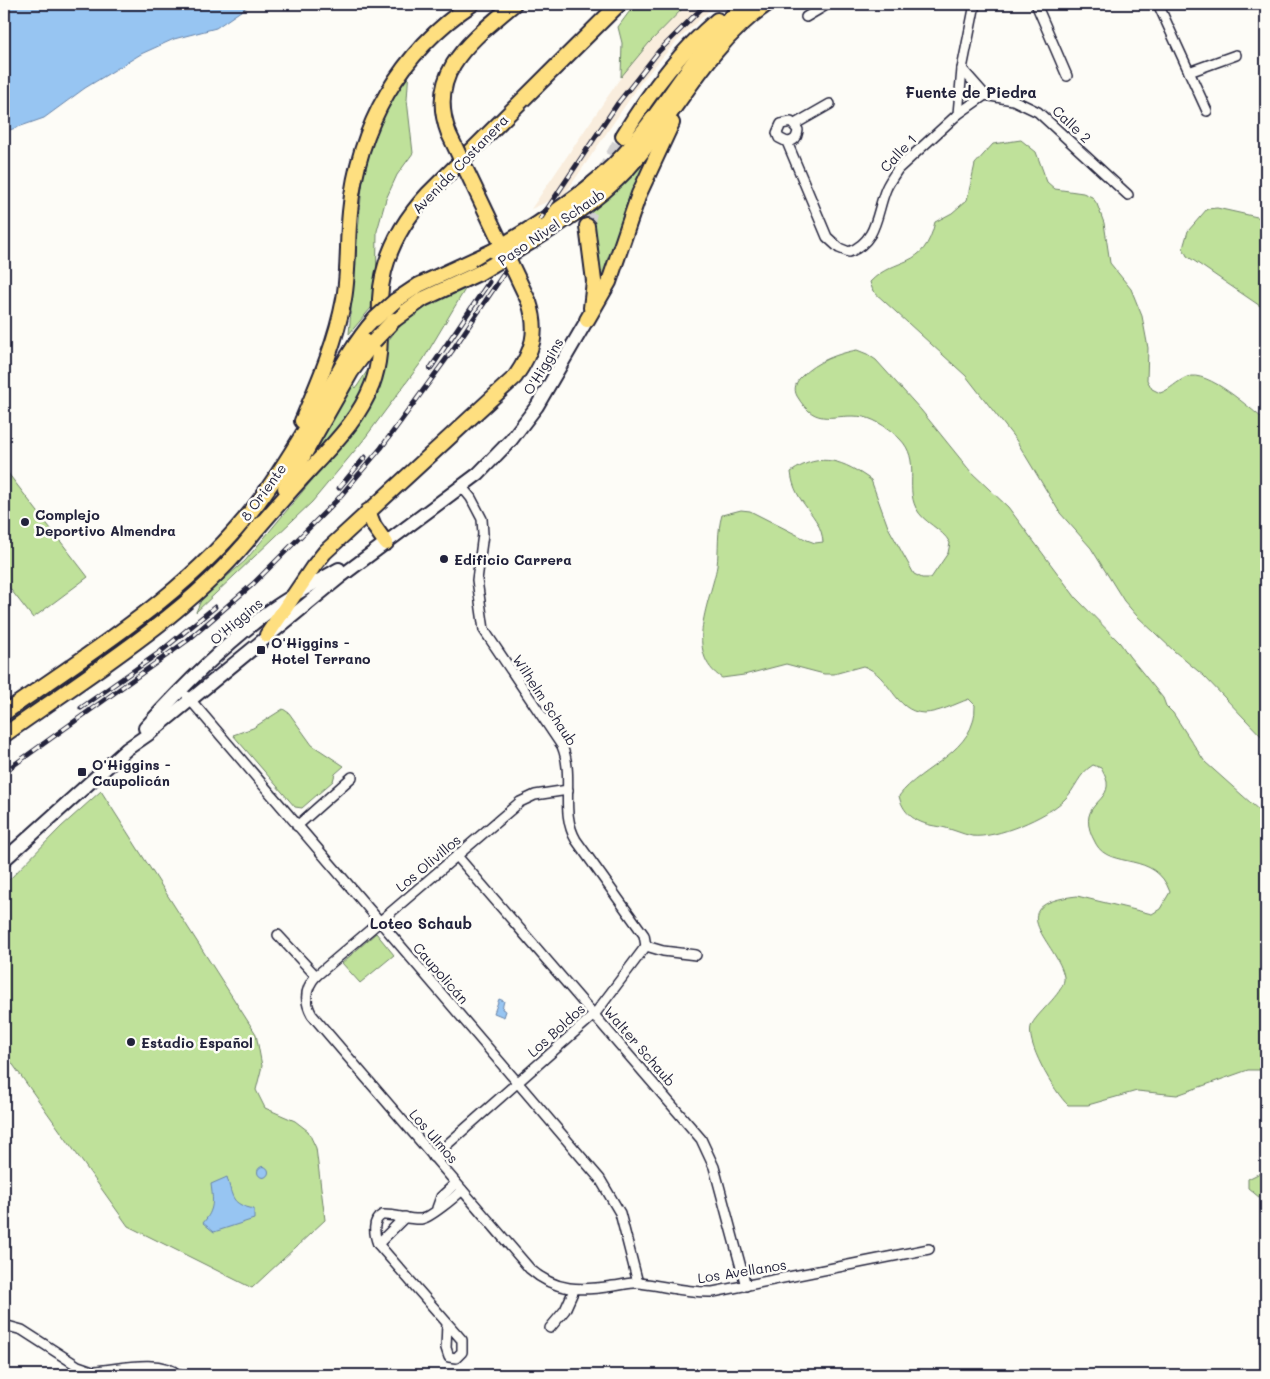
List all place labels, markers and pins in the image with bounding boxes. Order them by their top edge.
place label: Complejo Deportivo Almendra [35,505,176,540]
marker: Complejo Deportivo Almendra [19,516,31,528]
place label: Edificio Carrera [454,550,572,569]
marker: Edificio Carrera [438,553,450,565]
place label: O'Higgins - Hotel Terrano [271,633,371,668]
marker: O'Higgins - Hotel Terrano [255,644,267,656]
place label: O'Higgins - Caupolicán [92,755,171,790]
marker: O'Higgins - Caupolicán [76,766,88,778]
place label: Estadio Español [141,1033,253,1052]
marker: Estadio Español [125,1036,137,1048]

